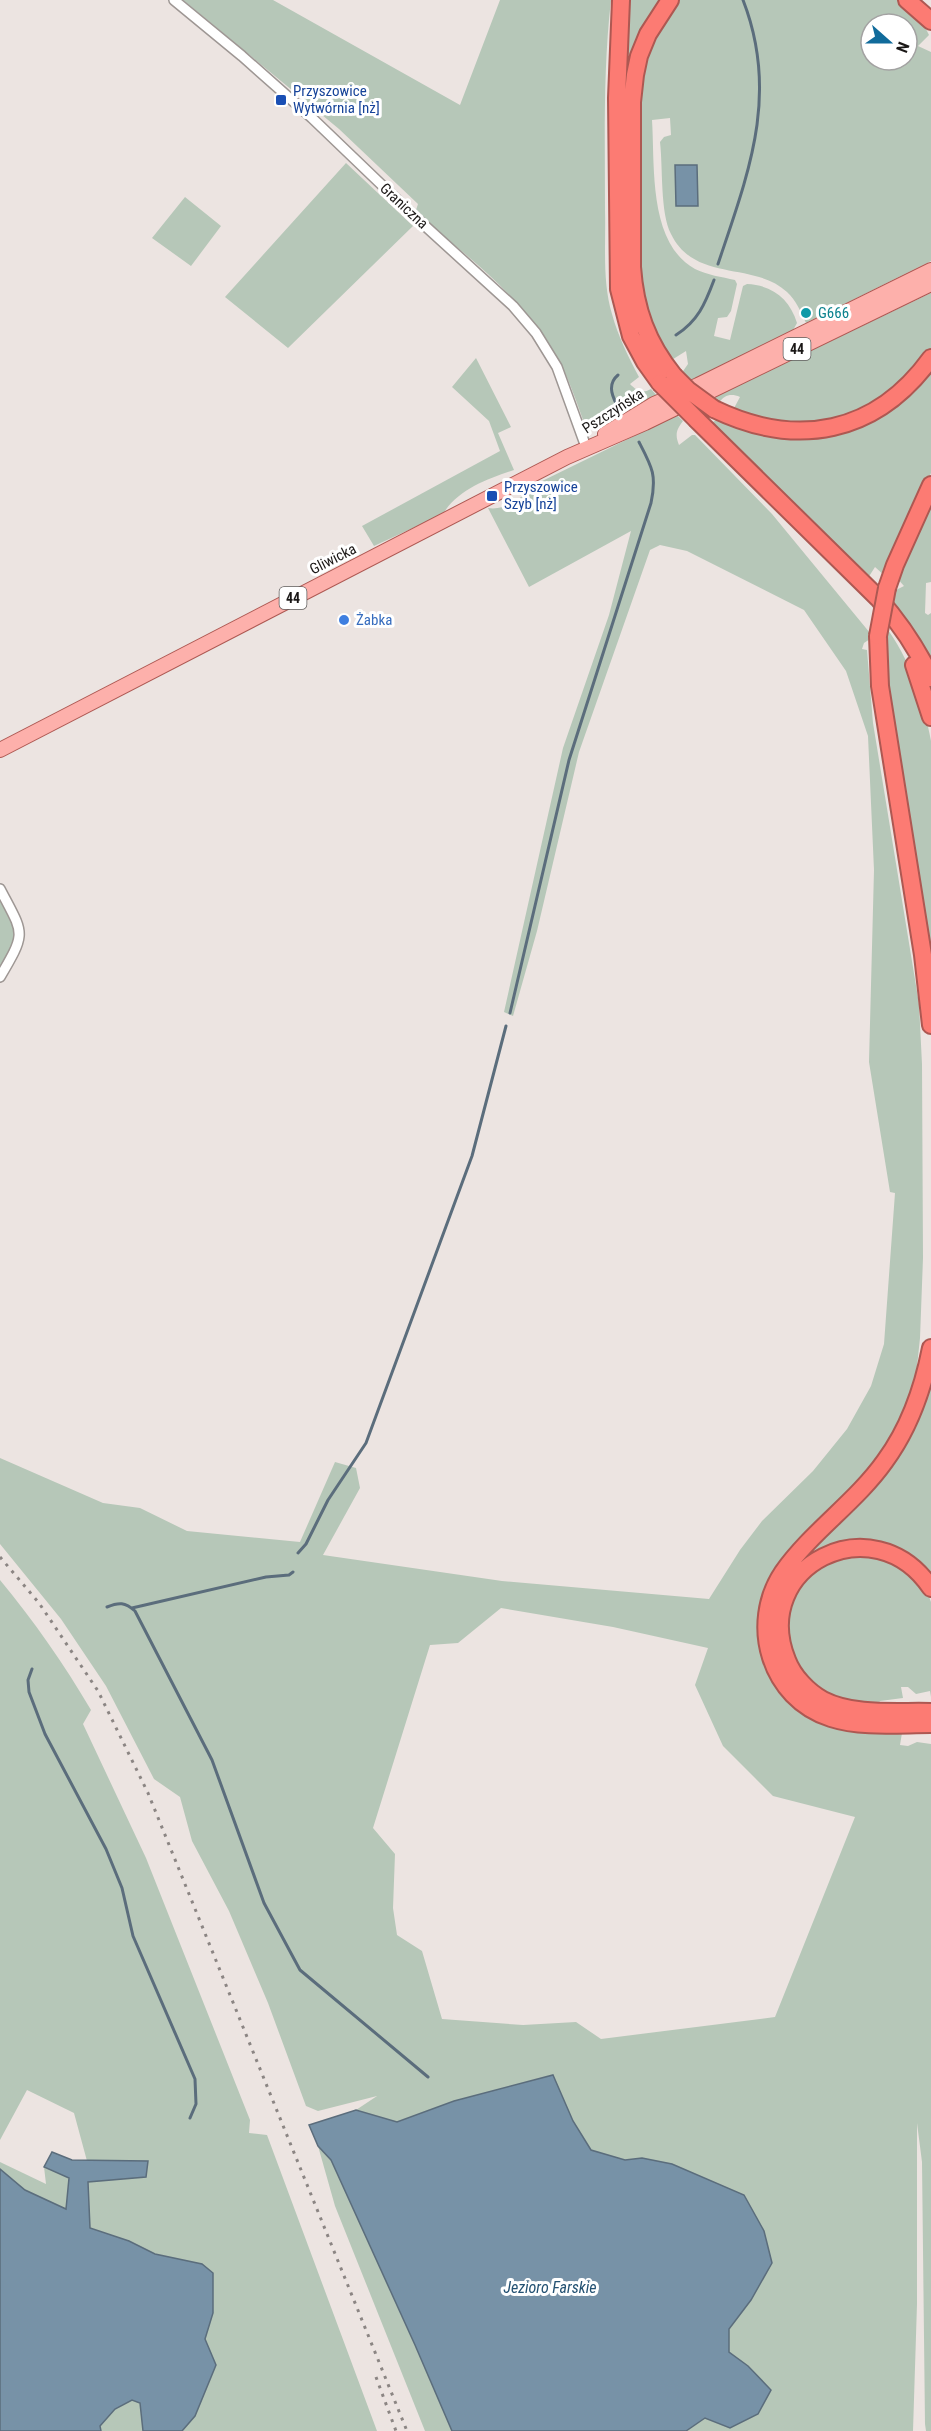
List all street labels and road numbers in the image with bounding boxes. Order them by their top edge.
street label: Graniczna [376,179,432,233]
road number: 44 [784,338,810,360]
street label: Pszczyńska [579,385,647,437]
street label: Gliwicka [307,540,359,578]
road number: 44 [280,587,306,609]

